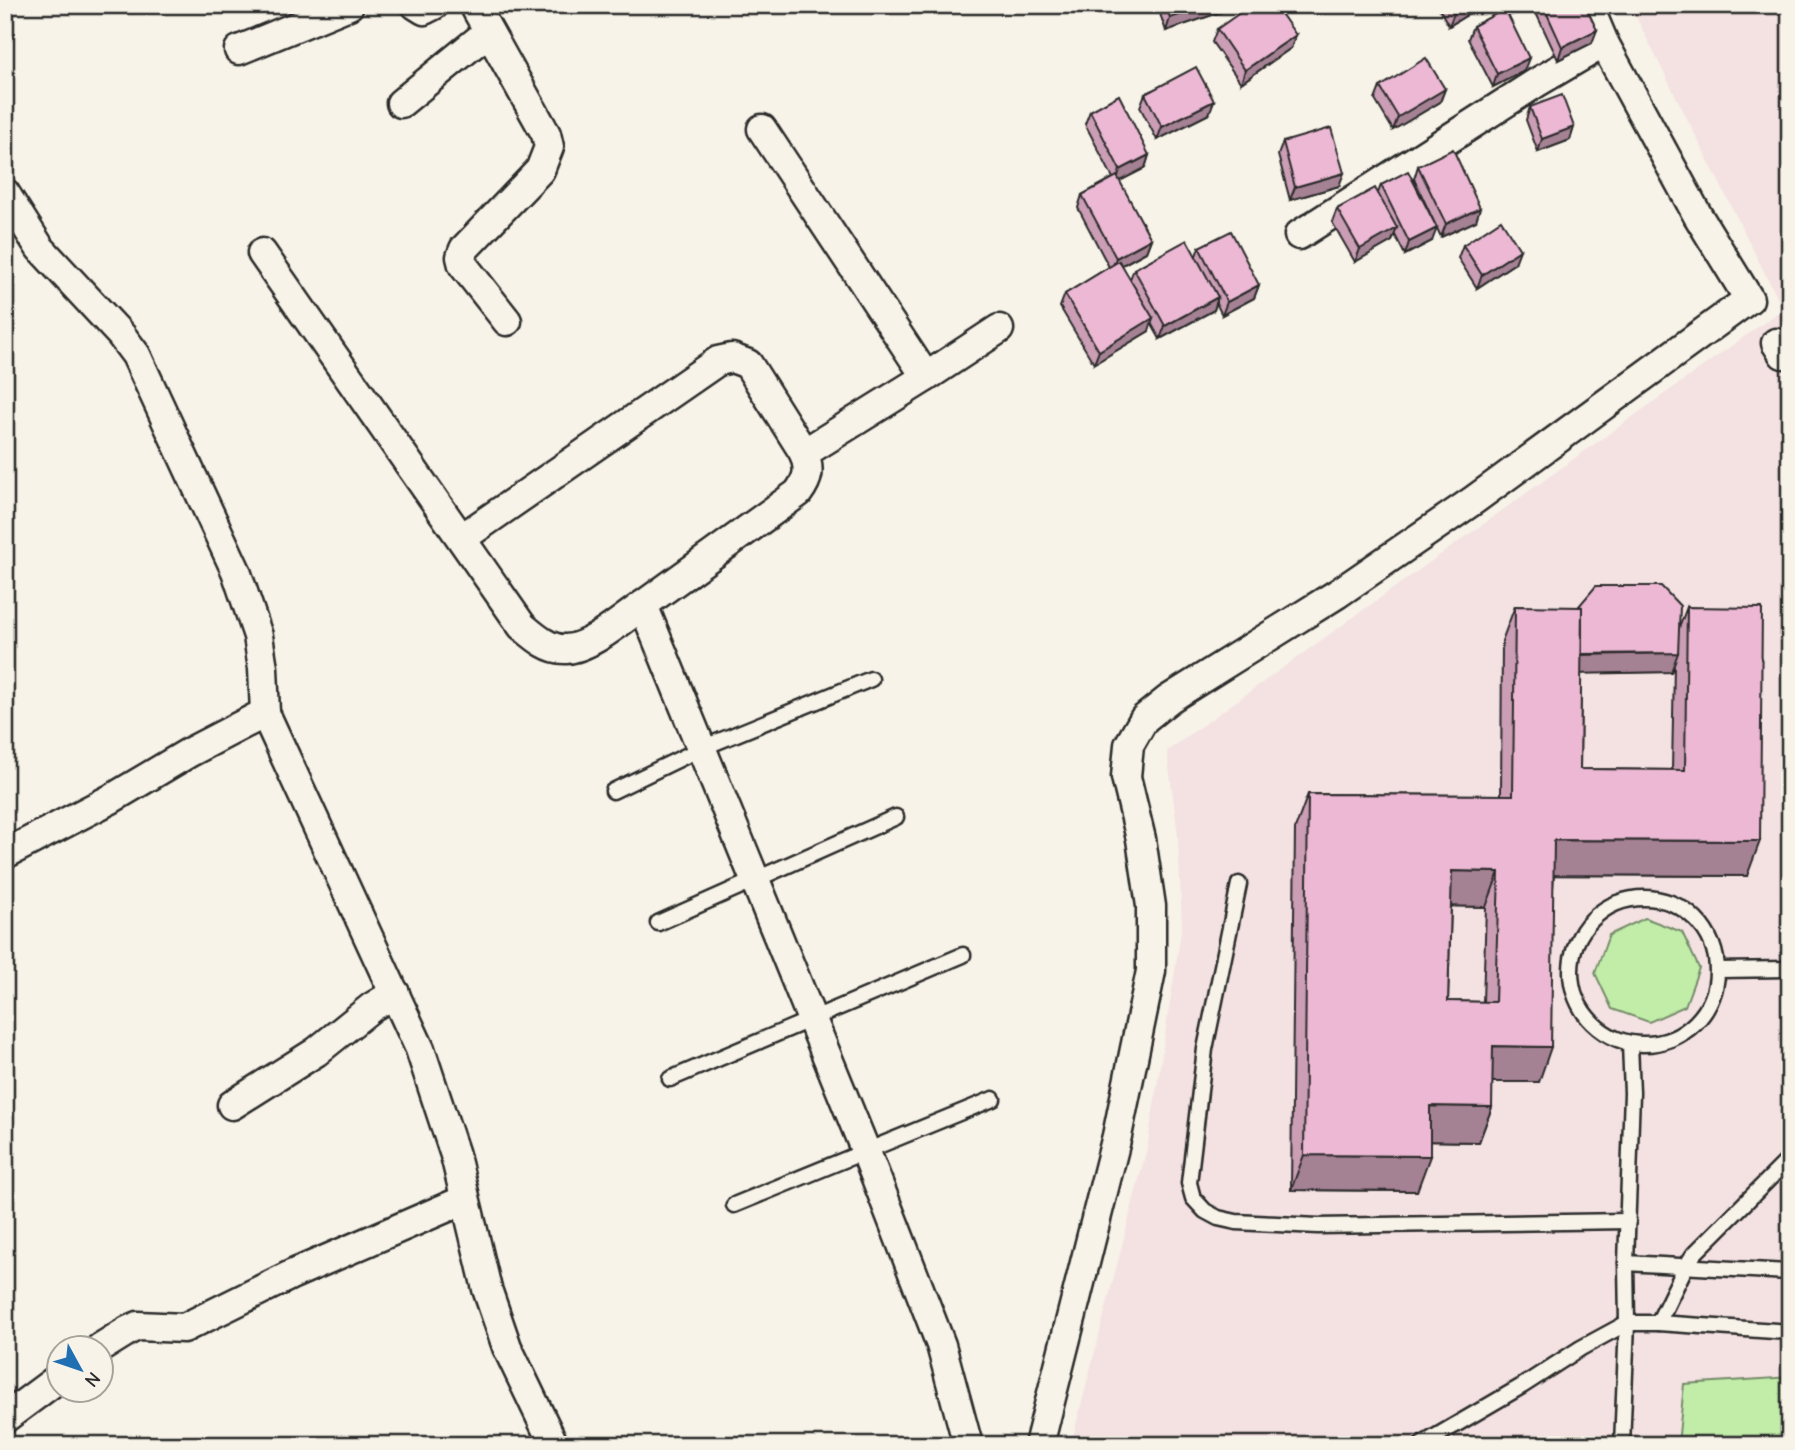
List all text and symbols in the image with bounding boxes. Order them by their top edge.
north arrow [46,1334,116,1404]
text: N [80,1367,105,1391]

